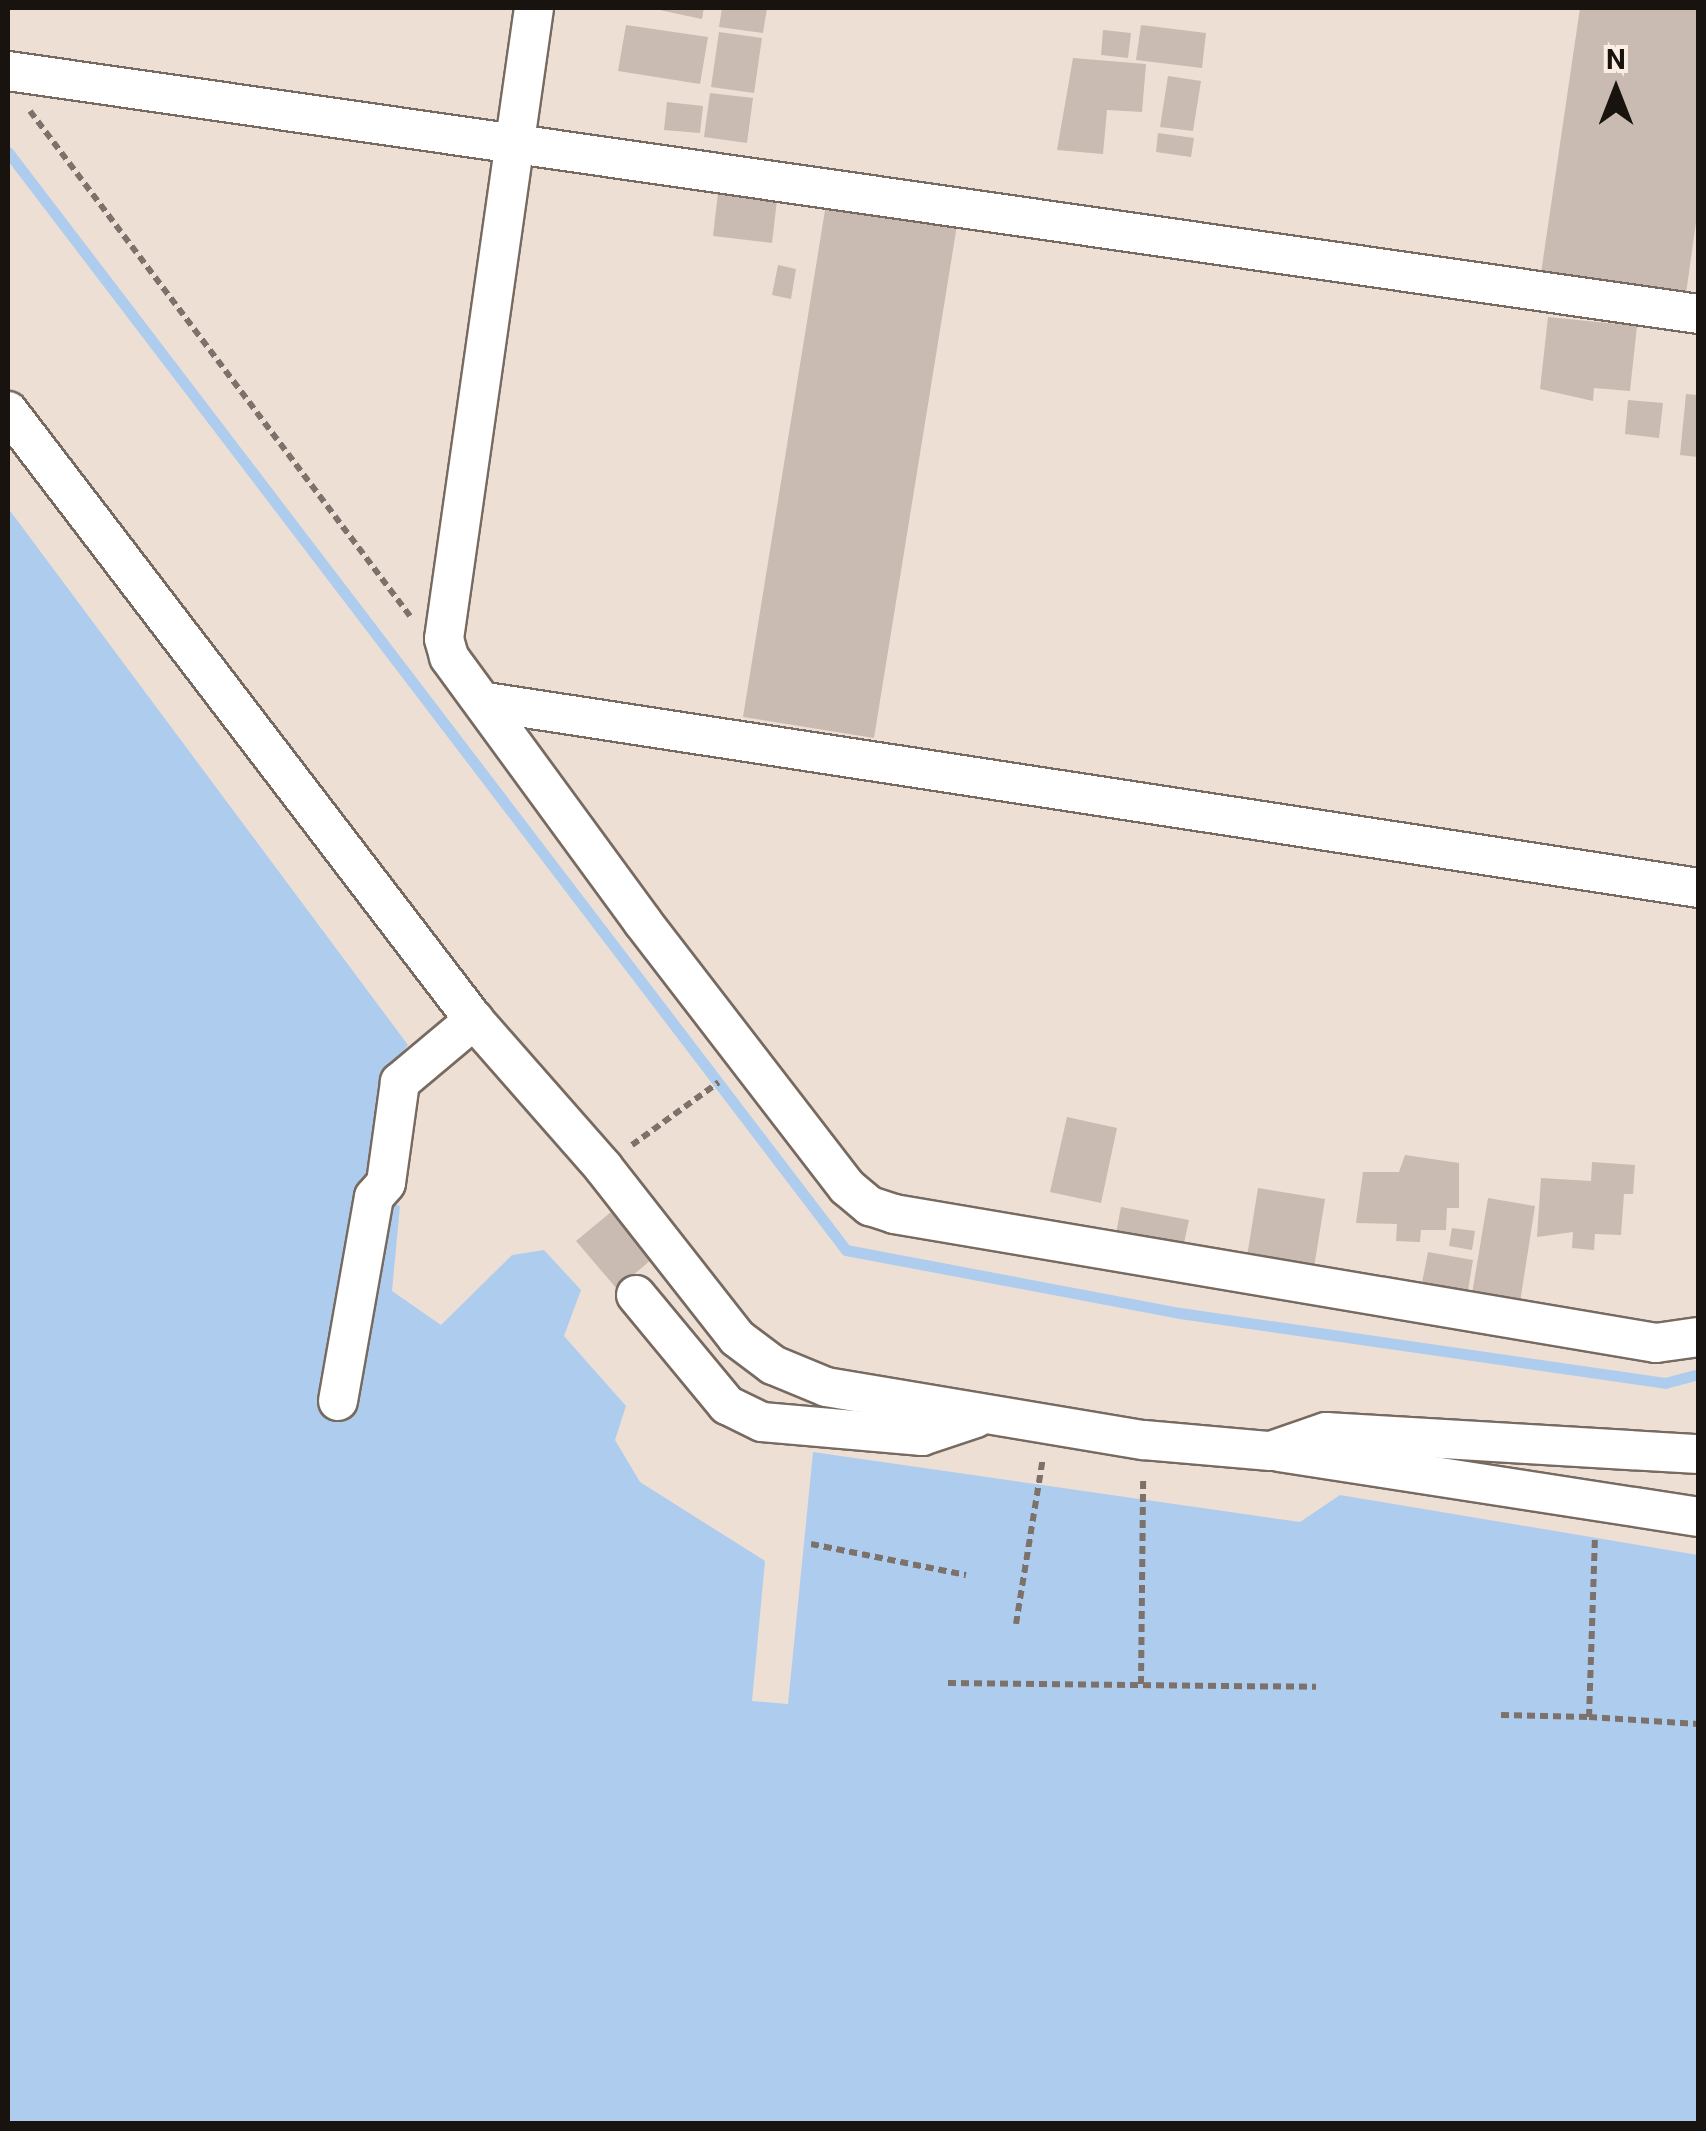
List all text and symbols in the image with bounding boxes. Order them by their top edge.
north arrow [1566,40,1666,140]
text: N [1606,43,1626,76]

